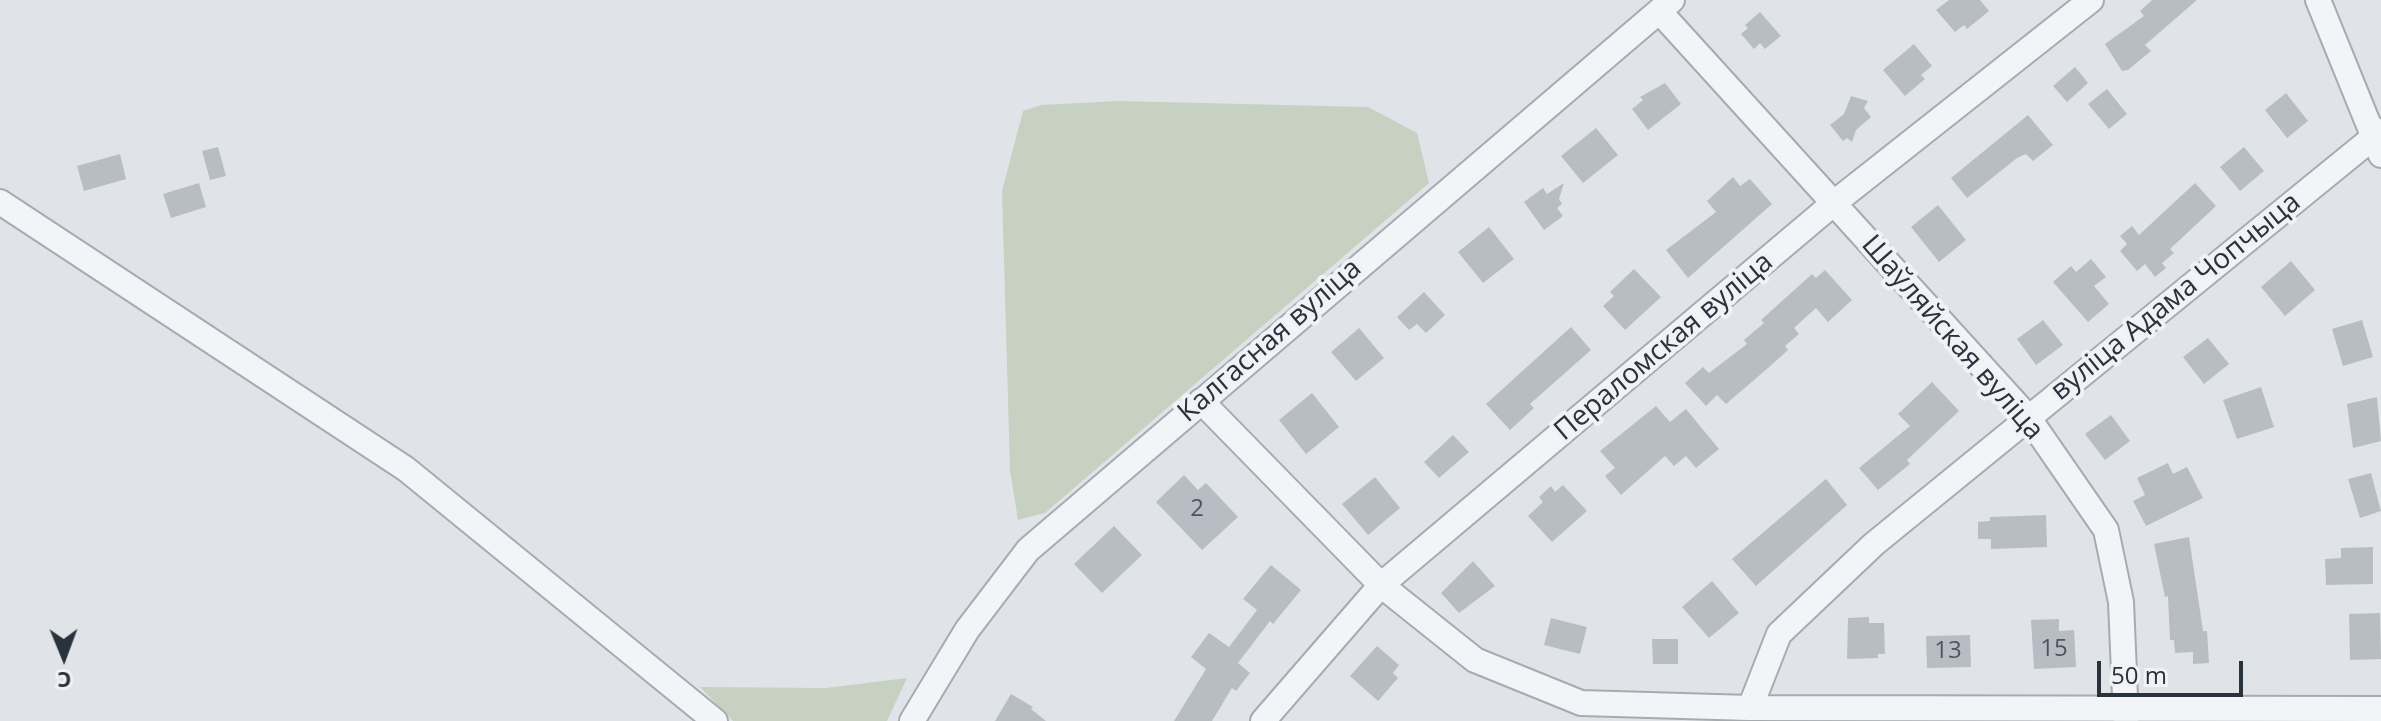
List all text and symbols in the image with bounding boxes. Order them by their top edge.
street label: вуліца Адама Чопчыца [2044,186,2308,408]
street label: Шаўляйская вуліца [1854,229,2050,447]
street label: Пераломская вуліца [1548,246,1780,448]
street label: Калгасная вуліца [1171,252,1369,430]
house number: 2 [1190,495,1204,523]
north arrow [24,617,104,697]
house number: 15 [2040,635,2068,663]
house number: 13 [1934,637,1962,665]
scale bar [2101,645,2247,695]
text: 50 m [2111,658,2167,691]
text: С [57,666,72,696]

